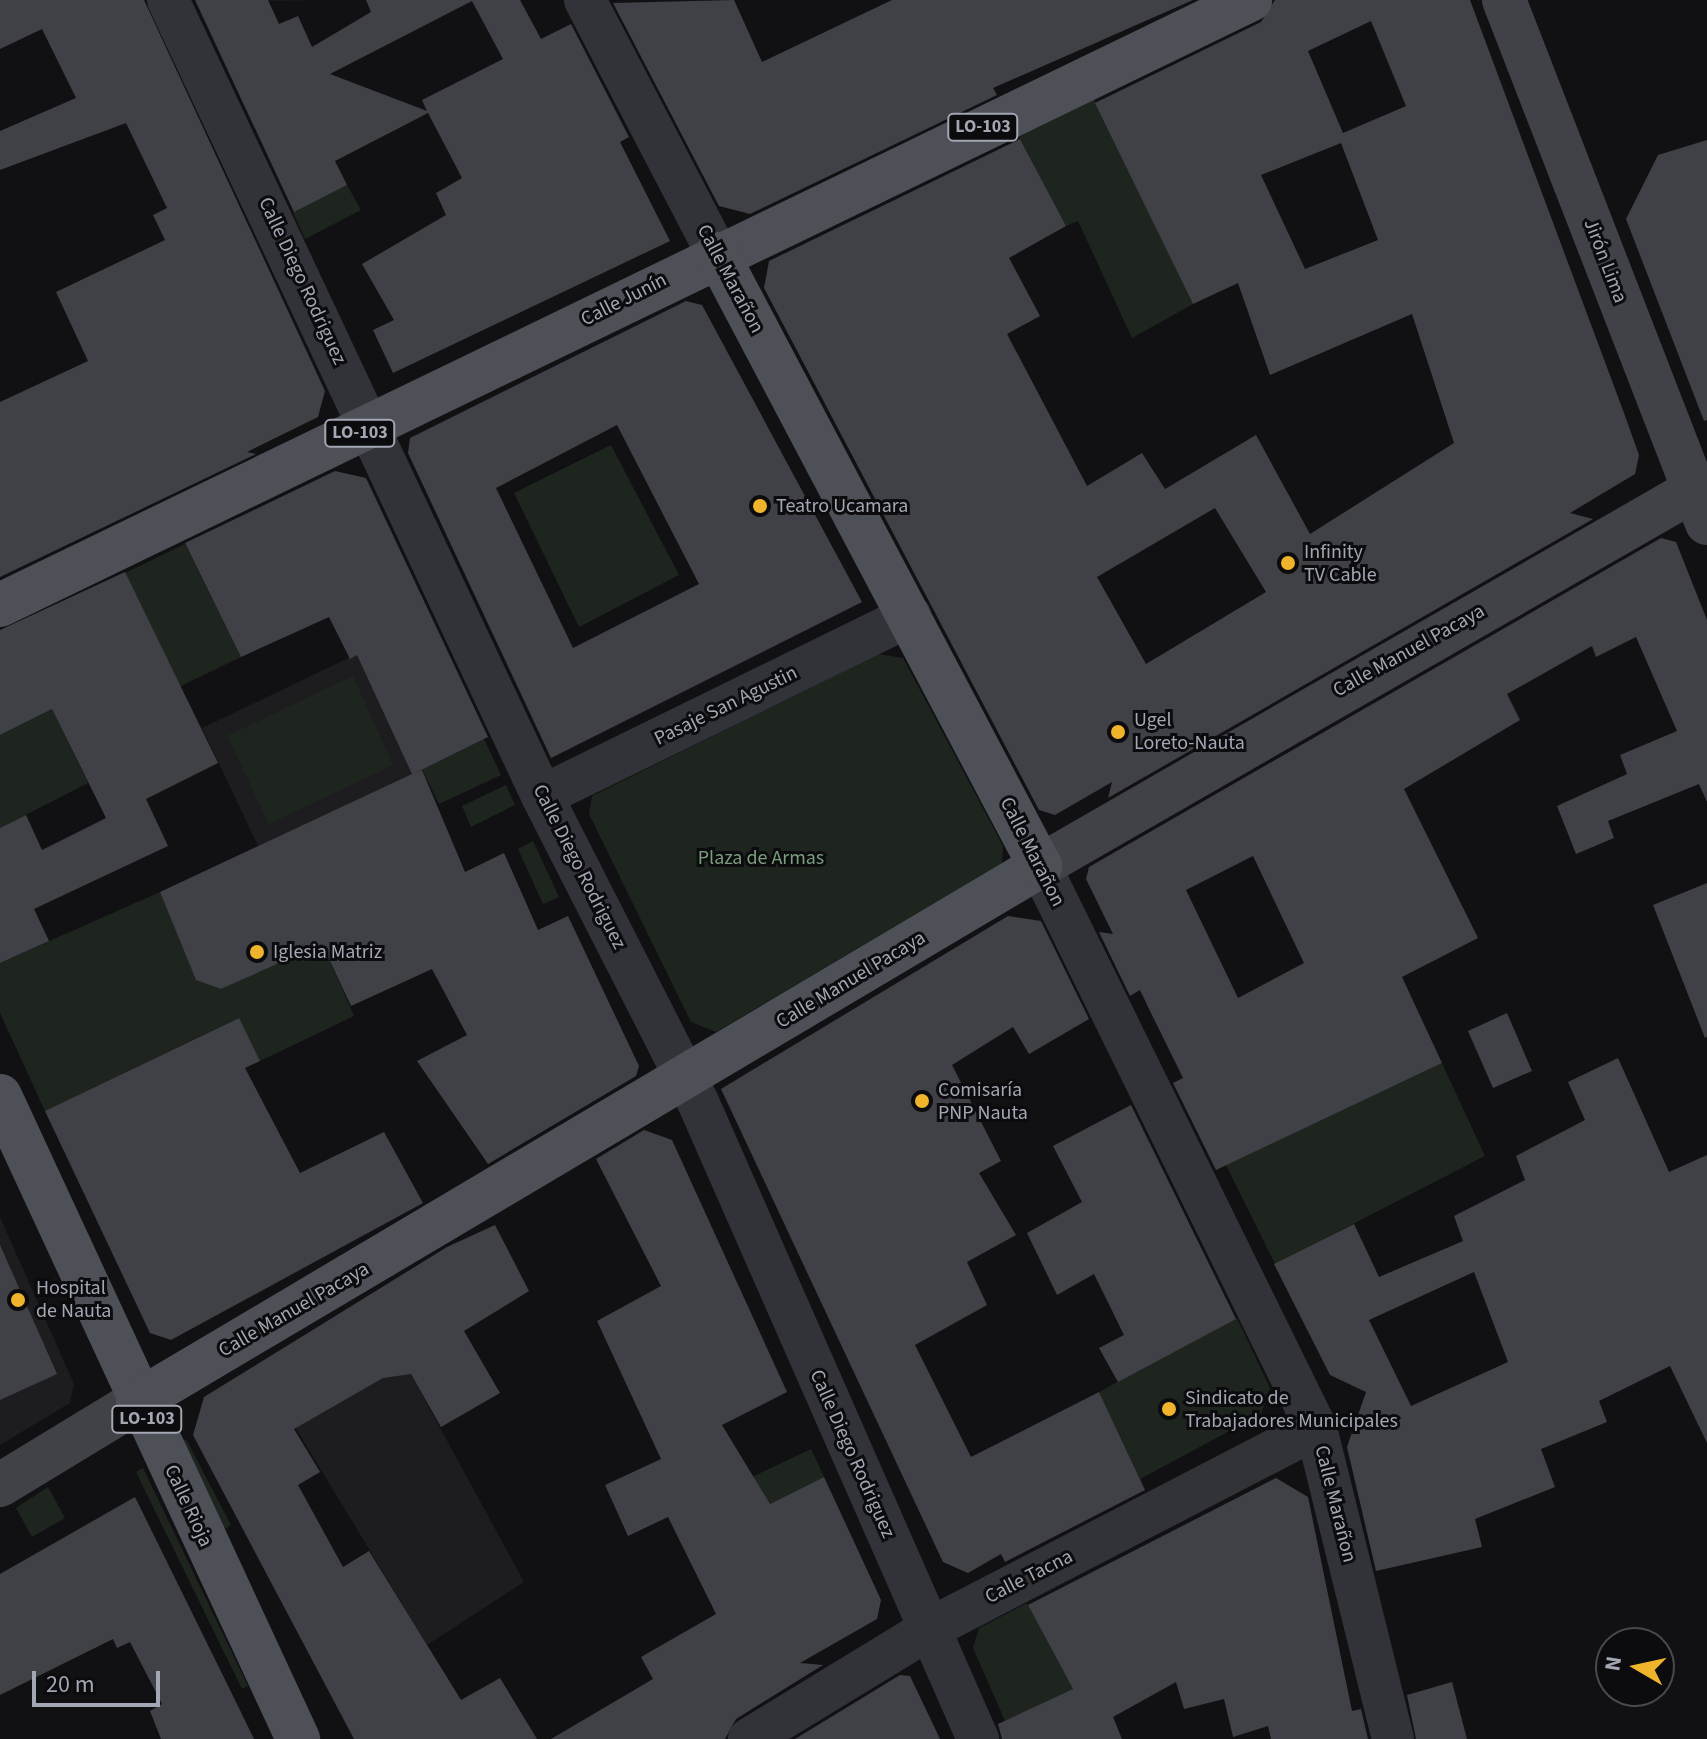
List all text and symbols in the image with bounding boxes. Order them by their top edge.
road number: LO-103 [947,113,1019,141]
street label: Calle Diego Rodriguez [253,194,351,368]
street label: Jirón Lima [1578,215,1632,307]
street label: Calle Marañon [691,221,769,337]
street label: Calle Junín [577,268,671,332]
road number: LO-103 [324,419,396,447]
place label: Teatro Ucamara [776,494,908,518]
marker: Teatro Ucamara [751,497,769,515]
place label: Infinity TV Cable [1304,540,1377,587]
marker: Infinity TV Cable [1279,554,1297,572]
street label: Calle Manuel Pacaya [1329,599,1489,703]
street label: Pasaje San Agustin [651,661,801,751]
place label: Ugel Loreto-Nauta [1134,708,1245,755]
marker: Ugel Loreto-Nauta [1109,723,1127,741]
street label: Calle Diego Rodriguez [527,781,631,953]
street label: Calle Marañon [994,793,1070,911]
park label: Plaza de Armas [698,846,824,870]
street label: Calle Manuel Pacaya [772,926,930,1034]
place label: Iglesia Matriz [273,940,382,964]
marker: Iglesia Matriz [248,943,266,961]
place label: Comisaría PNP Nauta [938,1078,1028,1125]
marker: Comisaría PNP Nauta [913,1092,931,1110]
street label: Calle Manuel Pacaya [215,1257,373,1363]
place label: Hospital de Nauta [36,1276,111,1323]
marker: Hospital de Nauta [7,1289,29,1311]
street label: Calle Diego Rodriguez [804,1366,900,1542]
place label: Sindicato de Trabajadores Municipales [1185,1386,1398,1433]
marker: Sindicato de Trabajadores Municipales [1160,1400,1178,1418]
road number: LO-103 [111,1405,183,1433]
street label: Calle Marañon [1309,1443,1361,1565]
street label: Calle Rioja [159,1461,217,1551]
street label: Calle Tacna [981,1545,1077,1609]
north arrow [1595,1627,1675,1707]
text: N [1596,1654,1630,1673]
scale bar [36,1655,164,1705]
text: 20 m [46,1667,95,1702]

